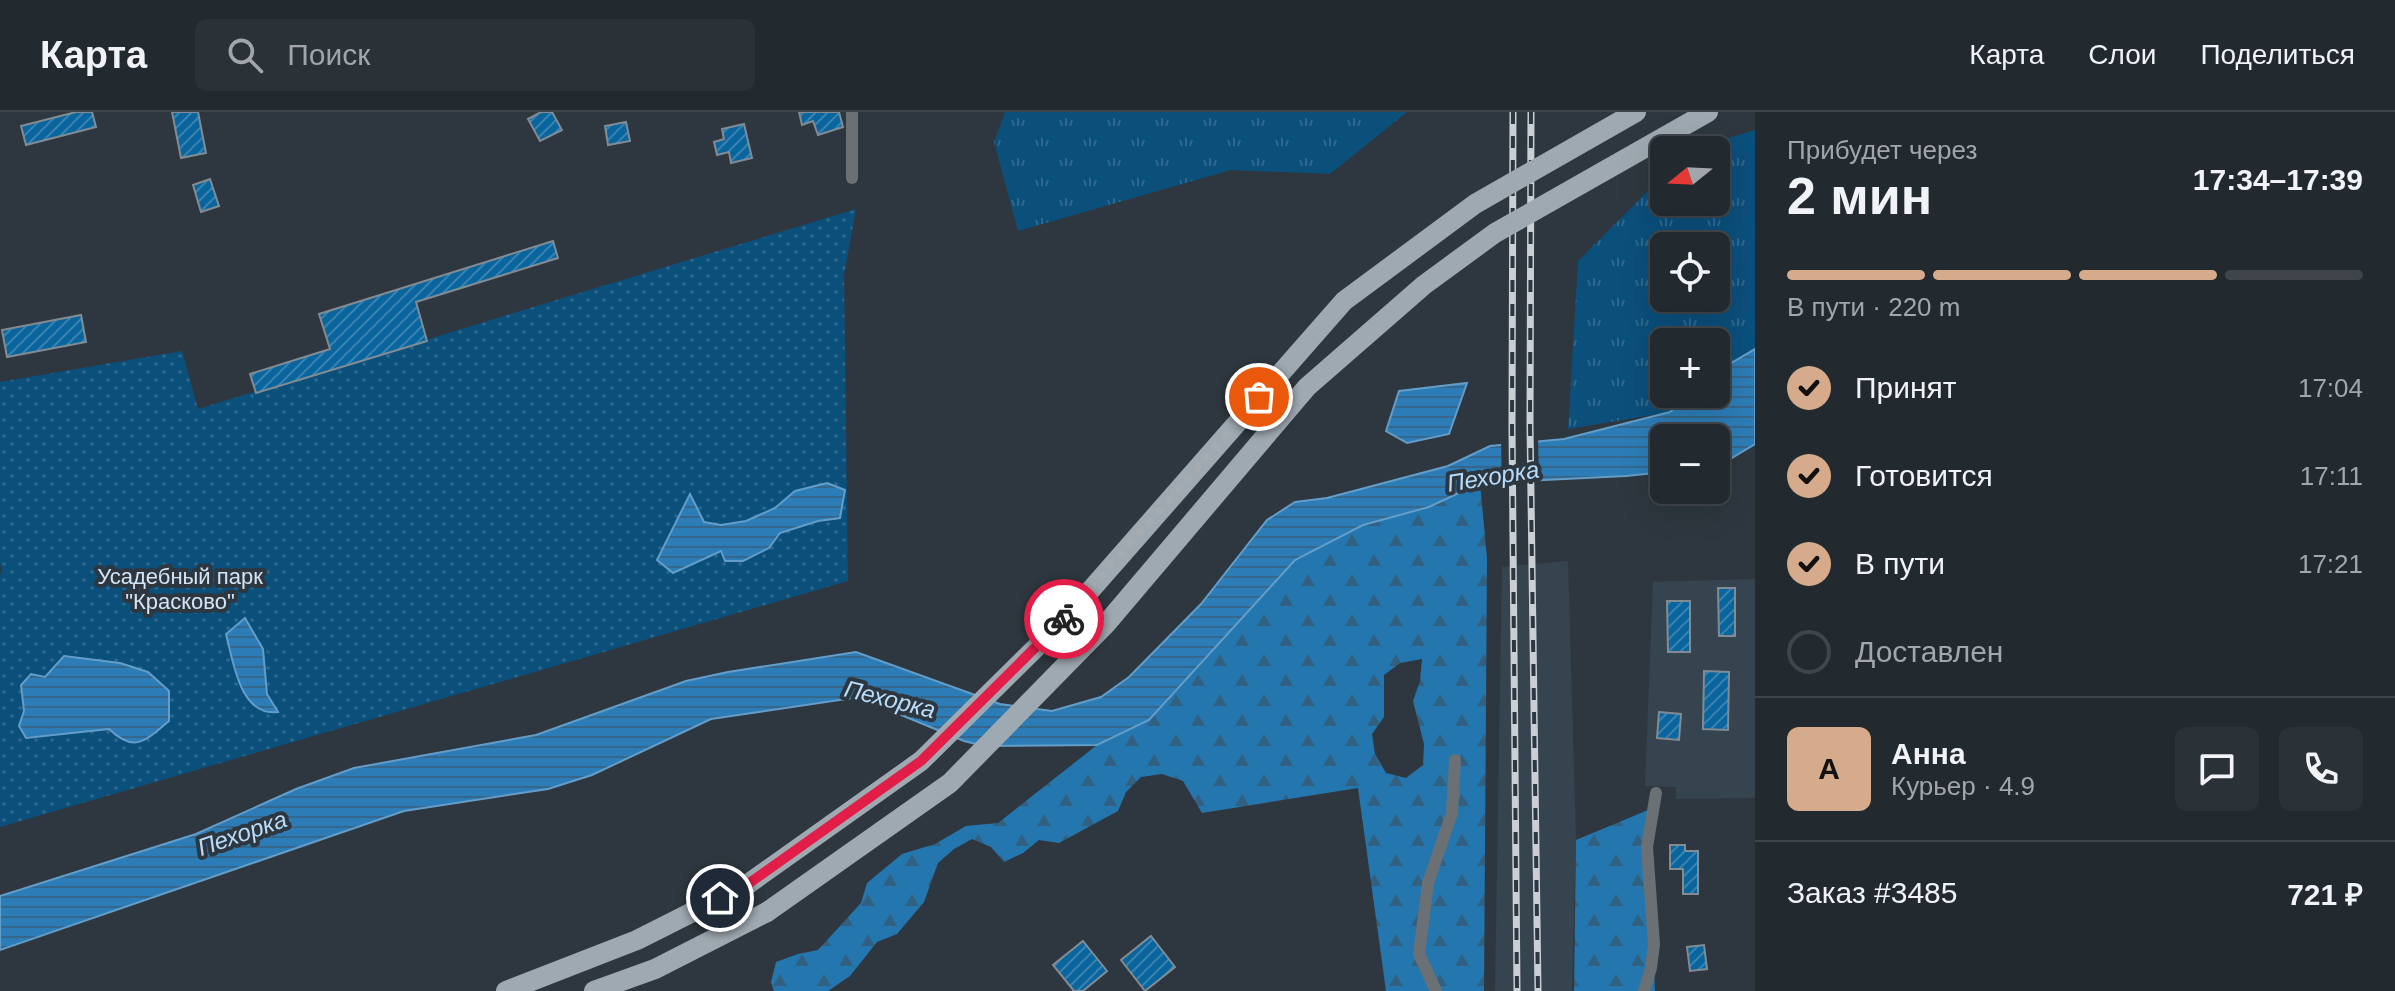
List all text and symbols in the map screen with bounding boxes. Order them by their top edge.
search box [195,19,755,91]
icon: search [223,33,267,77]
text: Карта [40,34,147,76]
text: Поиск [287,38,370,71]
text: Карта [1969,39,2044,70]
text: Слои [2088,39,2156,70]
text: Поделиться [2200,39,2355,70]
text: Прибудет через [1787,135,1977,165]
north arrow [1650,136,1730,216]
map controls [1650,136,1730,504]
text: 17:34–17:39 [2193,163,2363,196]
text: 2 мин [1787,167,1932,225]
button: locate [1650,232,1730,312]
text: В пути · 220 m [1787,292,1960,322]
button: + [1650,328,1730,408]
pin [1225,363,1293,431]
icon: check [1787,366,1831,410]
text: Принят [1855,371,1957,404]
text: 17:04 [2298,373,2363,403]
icon: bag [1237,375,1281,419]
button: − [1650,424,1730,504]
icon: check [1787,454,1831,498]
water label: Пехорка [1445,455,1541,497]
text: Готовится [1855,459,1993,492]
text: 17:11 [2300,461,2363,491]
icon: check [1787,542,1831,586]
text: В пути [1855,547,1945,580]
text: 17:21 [2298,549,2363,579]
park label: Усадебный парк "Красково" [97,564,263,614]
courier [1024,579,1104,659]
icon: bike [1042,597,1086,641]
text: Доставлен [1855,635,2003,668]
water label: Пехорка [842,675,938,723]
button: chat [2175,727,2259,811]
button: phone [2279,727,2363,811]
text: Анна [1891,737,1966,770]
text: А [1818,752,1840,785]
text: Курьер · 4.9 [1891,771,2035,801]
water label: Пехорка [194,805,290,861]
pin [686,864,754,932]
icon: home [698,876,742,920]
text: Заказ #3485 [1787,876,1957,909]
text: 721 ₽ [2287,878,2363,911]

